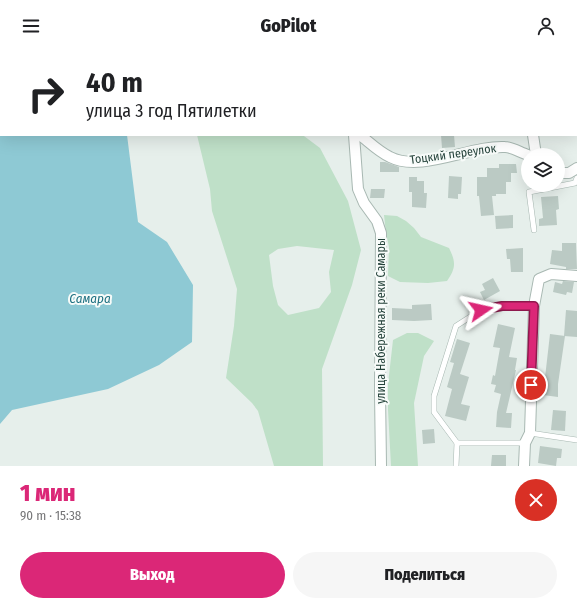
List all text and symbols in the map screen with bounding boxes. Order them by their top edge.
icon: menu [20,15,42,37]
text: GoPilot [261,15,316,37]
icon: person [535,15,557,37]
text: 40 m [86,66,143,99]
icon: right [20,68,72,120]
text: улица 3 год Пятилетки [86,100,257,122]
street label: Тоцкий переулок [409,141,497,167]
map controls [521,148,565,192]
button: layers [521,148,565,192]
street label: улица Набережная реки Самары [374,238,388,404]
position arrow [460,289,502,331]
water label: Самара [69,291,111,306]
pin [514,368,548,402]
icon: arrive [520,374,542,396]
text: 1 мин [20,479,75,507]
button: close [515,479,557,521]
text: 90 m · 15:38 [20,508,81,523]
button: Выход [20,552,285,598]
button: Поделиться [293,552,557,598]

